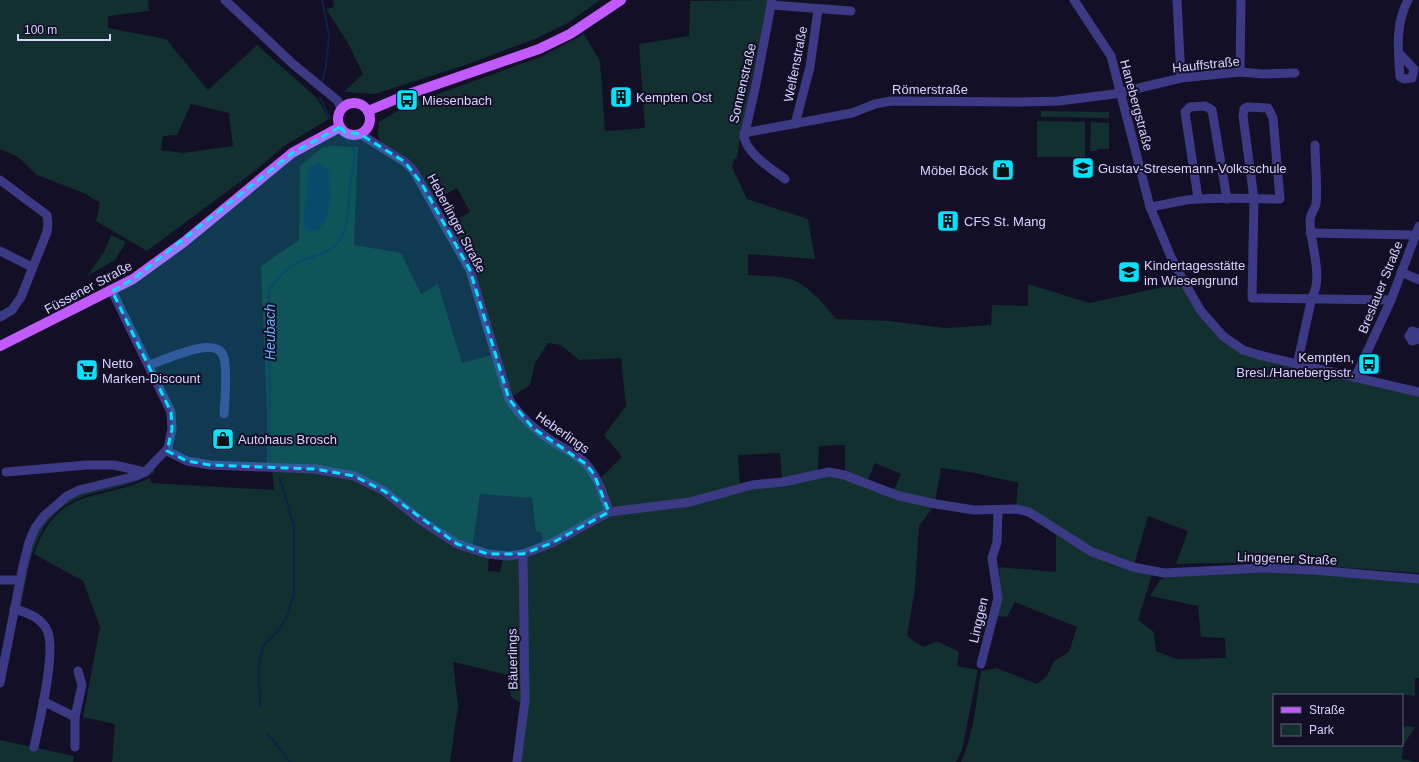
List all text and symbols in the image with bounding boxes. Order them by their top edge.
scale bar [18,16,110,42]
text: 100 m [24,23,57,37]
street label: Welfenstraße [781,25,810,103]
street label: Sonnenstraße [726,42,759,125]
street label: Hauffstraße [1172,54,1240,75]
street label: Hanebergstraße [1117,58,1156,152]
street label: Römerstraße [892,82,968,97]
building icon: Kempten Ost [608,84,634,110]
bus stop icon: Miesenbach [394,87,420,113]
place label: Kempten Ost [636,90,712,105]
place label: Miesenbach [422,93,492,108]
school or university icon: Gustav-Stresemann-Volksschule [1070,155,1096,181]
shop icon: Möbel Böck [990,157,1016,183]
place label: Gustav-Stresemann-Volksschule [1098,161,1287,176]
place label: Möbel Böck [920,163,988,178]
street label: Heberlinger Straße [424,171,489,275]
building icon: CFS St. Mang [935,208,961,234]
place label: CFS St. Mang [964,214,1046,229]
street label: Breslauer Straße [1355,239,1406,336]
street label: Füssener Straße [42,258,135,317]
place label: Kindertagesstätte im Wiesengrund [1144,258,1245,288]
school or university icon: Kindertagesstätte im Wiesengrund [1116,259,1142,285]
water label: Heubach [262,304,278,360]
place label: Kempten, Bresl./Hanebergsstr. [1236,350,1354,380]
bus stop icon: Kempten, Bresl./Hanebergsstr. [1356,351,1382,377]
place label: Netto Marken-Discount [102,356,201,386]
supermarket icon: Netto Marken-Discount [74,357,100,383]
street label: Heberlings [533,408,593,457]
shop icon: Autohaus Brosch [210,426,236,452]
place label: Autohaus Brosch [238,432,337,447]
street label: Linggener Straße [1237,549,1337,568]
street label: Linggen [966,596,991,644]
street label: Bäuerlings [504,628,521,690]
legend [1273,694,1403,746]
text: Straße [1309,703,1345,717]
text: Park [1309,723,1335,737]

